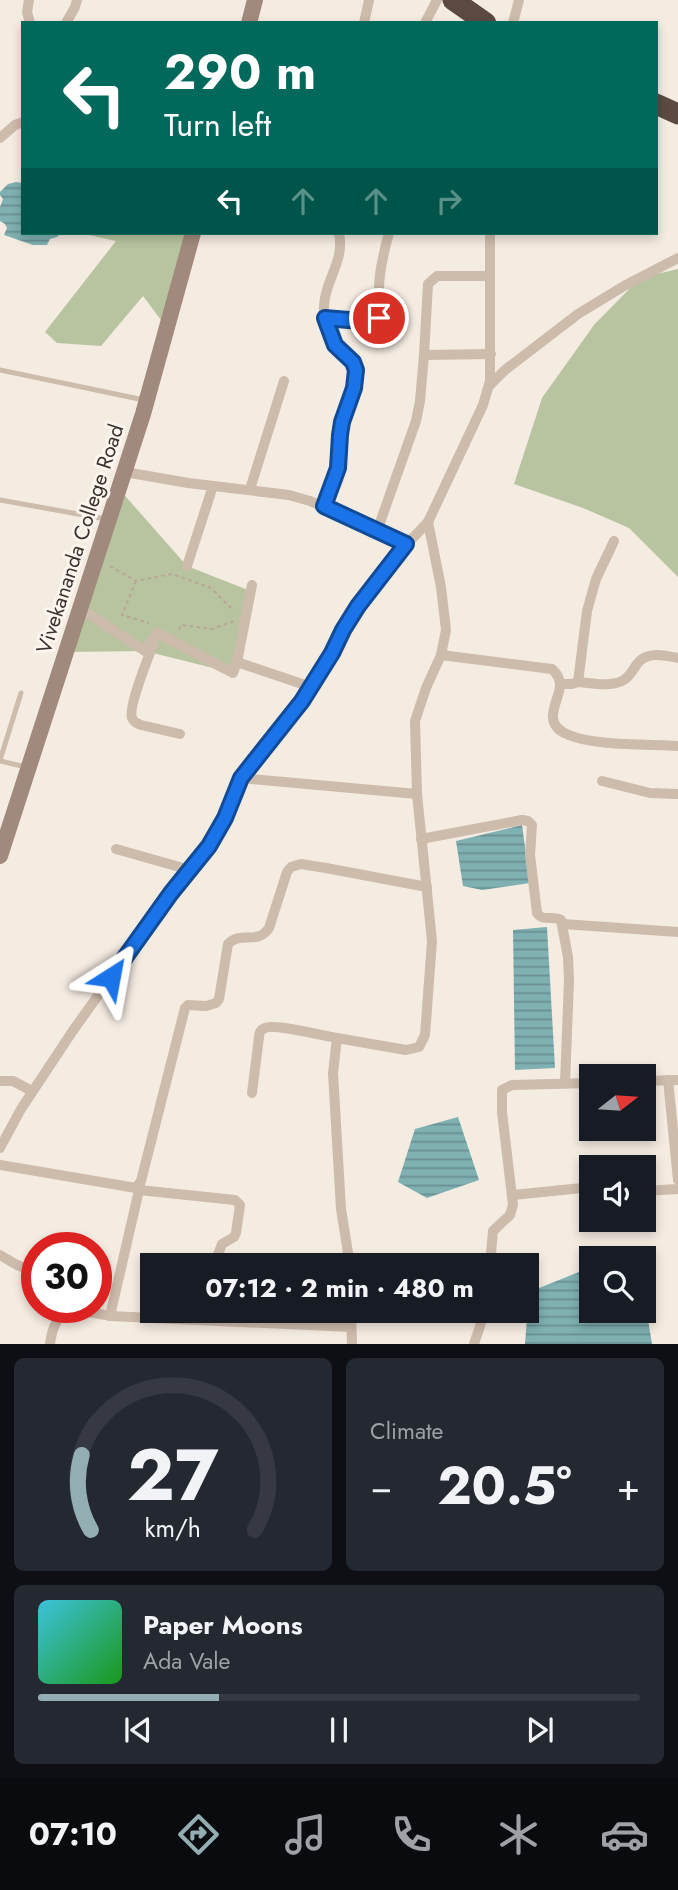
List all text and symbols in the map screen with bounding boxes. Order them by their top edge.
text: 290 m [164,37,316,107]
icon: left [49,49,140,140]
text: Turn left [164,102,271,148]
icon: left [211,182,249,220]
icon: ahead [284,182,322,220]
icon: ahead [357,182,395,220]
icon: right [430,182,468,220]
pin [349,288,409,348]
icon: arrive [360,299,398,337]
street label: Vivekananda College Road [29,420,131,658]
position arrow [74,940,148,1014]
north arrow [579,1064,656,1141]
map controls [579,1064,656,1323]
button: sound [579,1155,656,1232]
speed limit sign: 30 [21,1232,112,1323]
button: search [579,1246,656,1323]
text: 07:12 · 2 min · 480 m [205,1269,474,1307]
text: Climate [370,1414,443,1448]
text: 27 [127,1423,219,1528]
text: 20.5° [437,1448,572,1524]
text: − [370,1459,392,1514]
text: + [617,1459,640,1514]
text: km/h [145,1510,201,1546]
text: Paper Moons [143,1606,303,1644]
text: Ada Vale [143,1644,230,1678]
icon: previous [119,1711,157,1749]
icon: pause [320,1711,358,1749]
icon: next [521,1711,559,1749]
icon: directions [174,1810,223,1859]
icon: music [281,1810,330,1859]
icon: phone [387,1810,436,1859]
icon: climate [494,1810,543,1859]
icon: car [600,1810,649,1859]
text: 07:10 [29,1811,117,1857]

